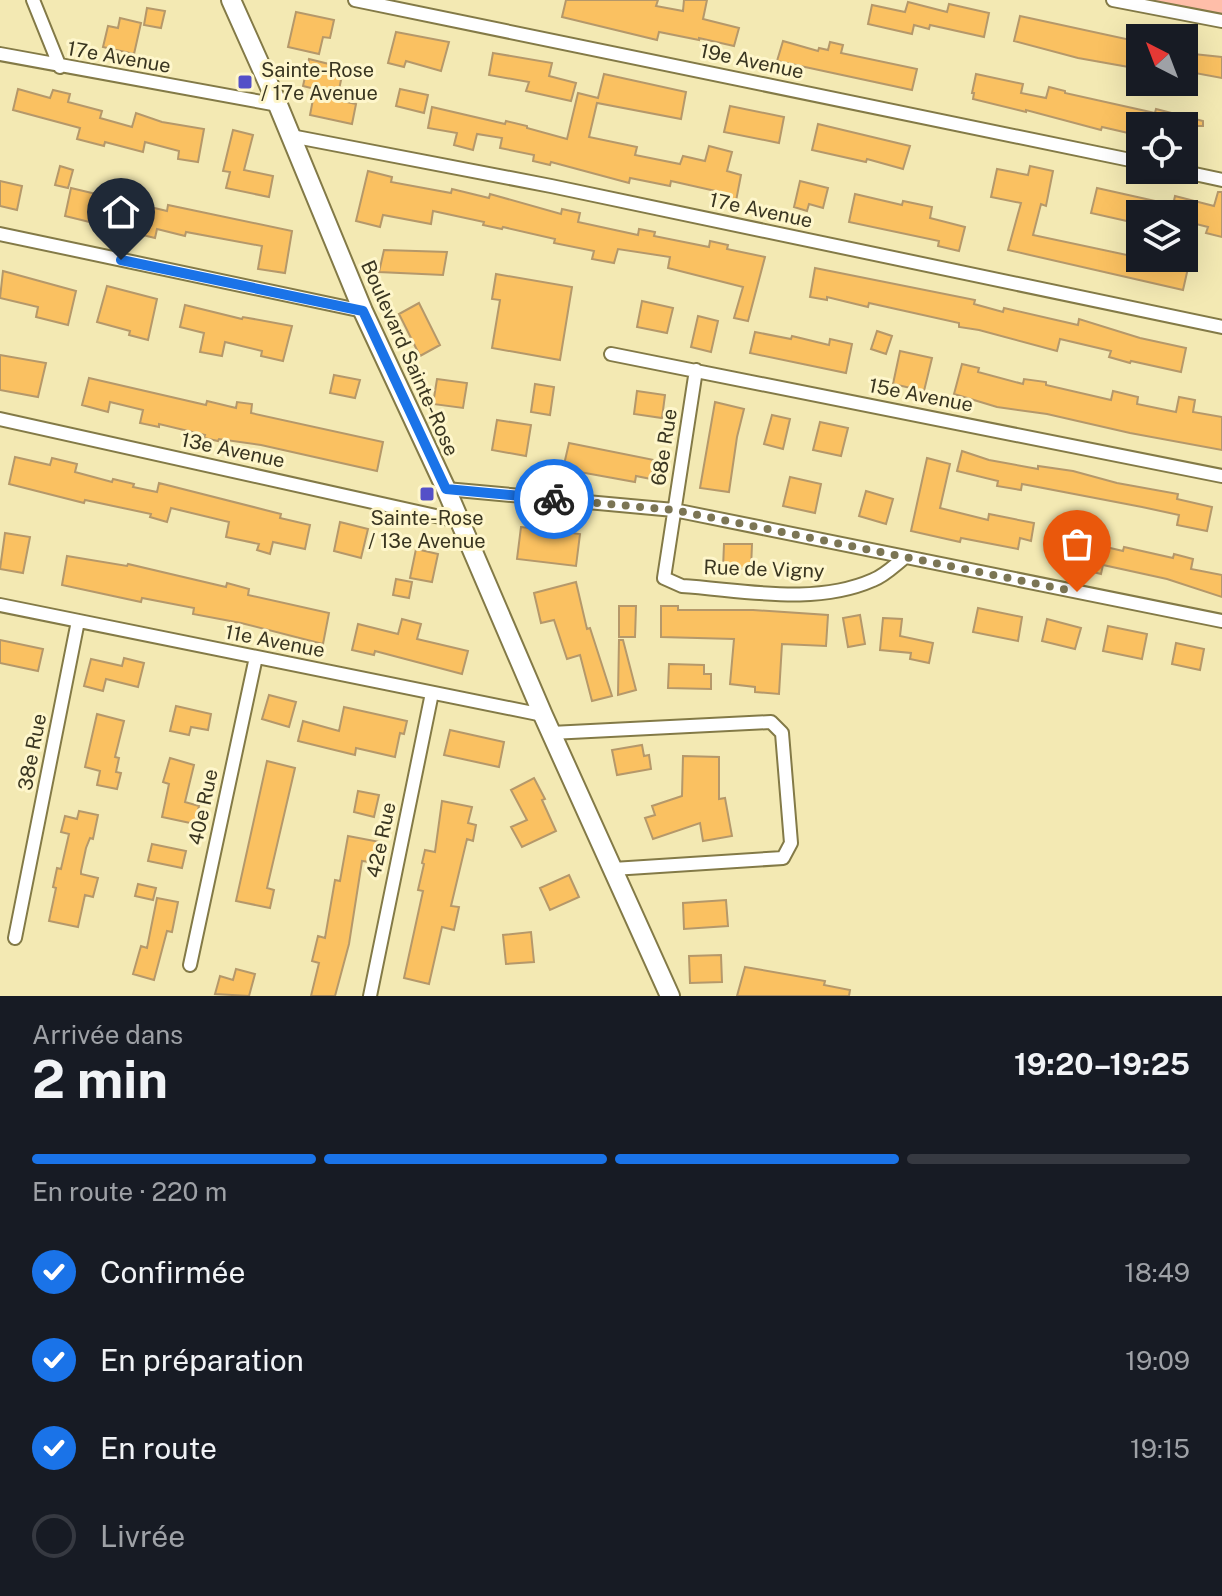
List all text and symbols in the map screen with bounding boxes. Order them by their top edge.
north arrow [1126,24,1198,96]
map controls [1126,24,1198,272]
street label: 17e Avenue [65,36,173,78]
street label: 19e Avenue [698,38,806,84]
place label: Sainte-Rose / 17e Avenue [261,58,378,105]
marker: Sainte-Rose / 17e Avenue [236,73,254,91]
button: locate [1126,112,1198,184]
pin [87,178,155,260]
street label: 17e Avenue [707,187,815,233]
icon: home [99,190,143,234]
button: layers [1126,200,1198,272]
street label: Boulevard Sainte-Rose [356,256,464,460]
street label: 15e Avenue [867,373,975,417]
street label: 68e Rue [646,407,682,487]
street label: 13e Avenue [179,427,287,473]
courier [514,459,594,539]
icon: bike [532,477,576,521]
marker: Sainte-Rose / 13e Avenue [418,485,436,503]
place label: Sainte-Rose / 13e Avenue [368,506,486,553]
pin [1043,510,1111,592]
icon: bag [1055,522,1099,566]
street label: Rue de Vigny [703,555,825,583]
street label: 11e Avenue [223,620,327,662]
street label: 38e Rue [13,712,51,792]
street label: 40e Rue [183,767,223,847]
street label: 42e Rue [361,800,401,880]
text: Arrivée dans [32,1019,183,1050]
text: 19:20–19:25 [1014,1046,1190,1082]
text: 2 min [32,1049,168,1110]
text: En route · 220 m [32,1176,227,1207]
icon: check [32,1250,76,1294]
text: Confirmée [100,1254,245,1290]
text: 18:49 [1124,1257,1190,1288]
icon: check [32,1338,76,1382]
text: En préparation [100,1342,304,1378]
text: 19:09 [1125,1345,1190,1376]
icon: check [32,1426,76,1470]
text: En route [100,1430,217,1466]
text: 19:15 [1130,1433,1190,1464]
text: Livrée [100,1518,185,1554]

